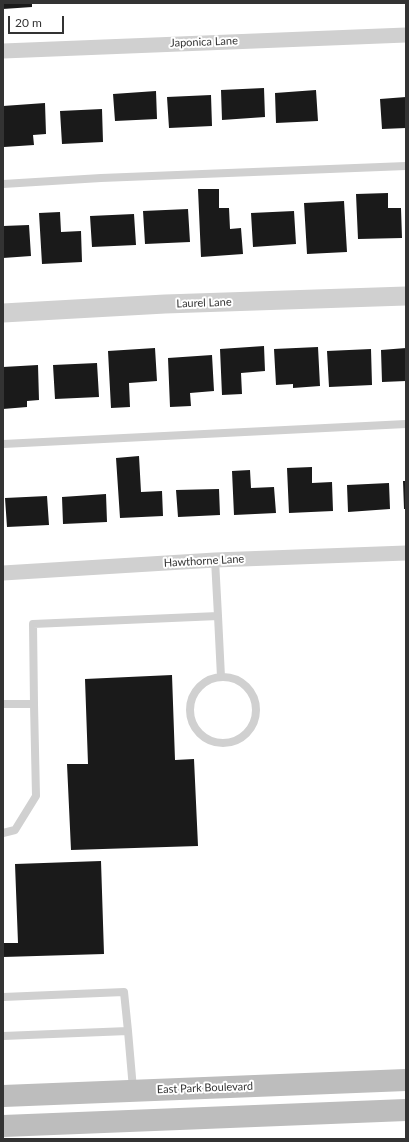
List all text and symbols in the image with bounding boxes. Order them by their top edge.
scale bar [10,8,66,34]
text: 20 m [15,15,42,30]
street label: Japonica Lane [170,34,238,50]
street label: Laurel Lane [176,295,232,311]
street label: Hawthorne Lane [163,552,245,570]
street label: East Park Boulevard [157,1080,253,1096]

